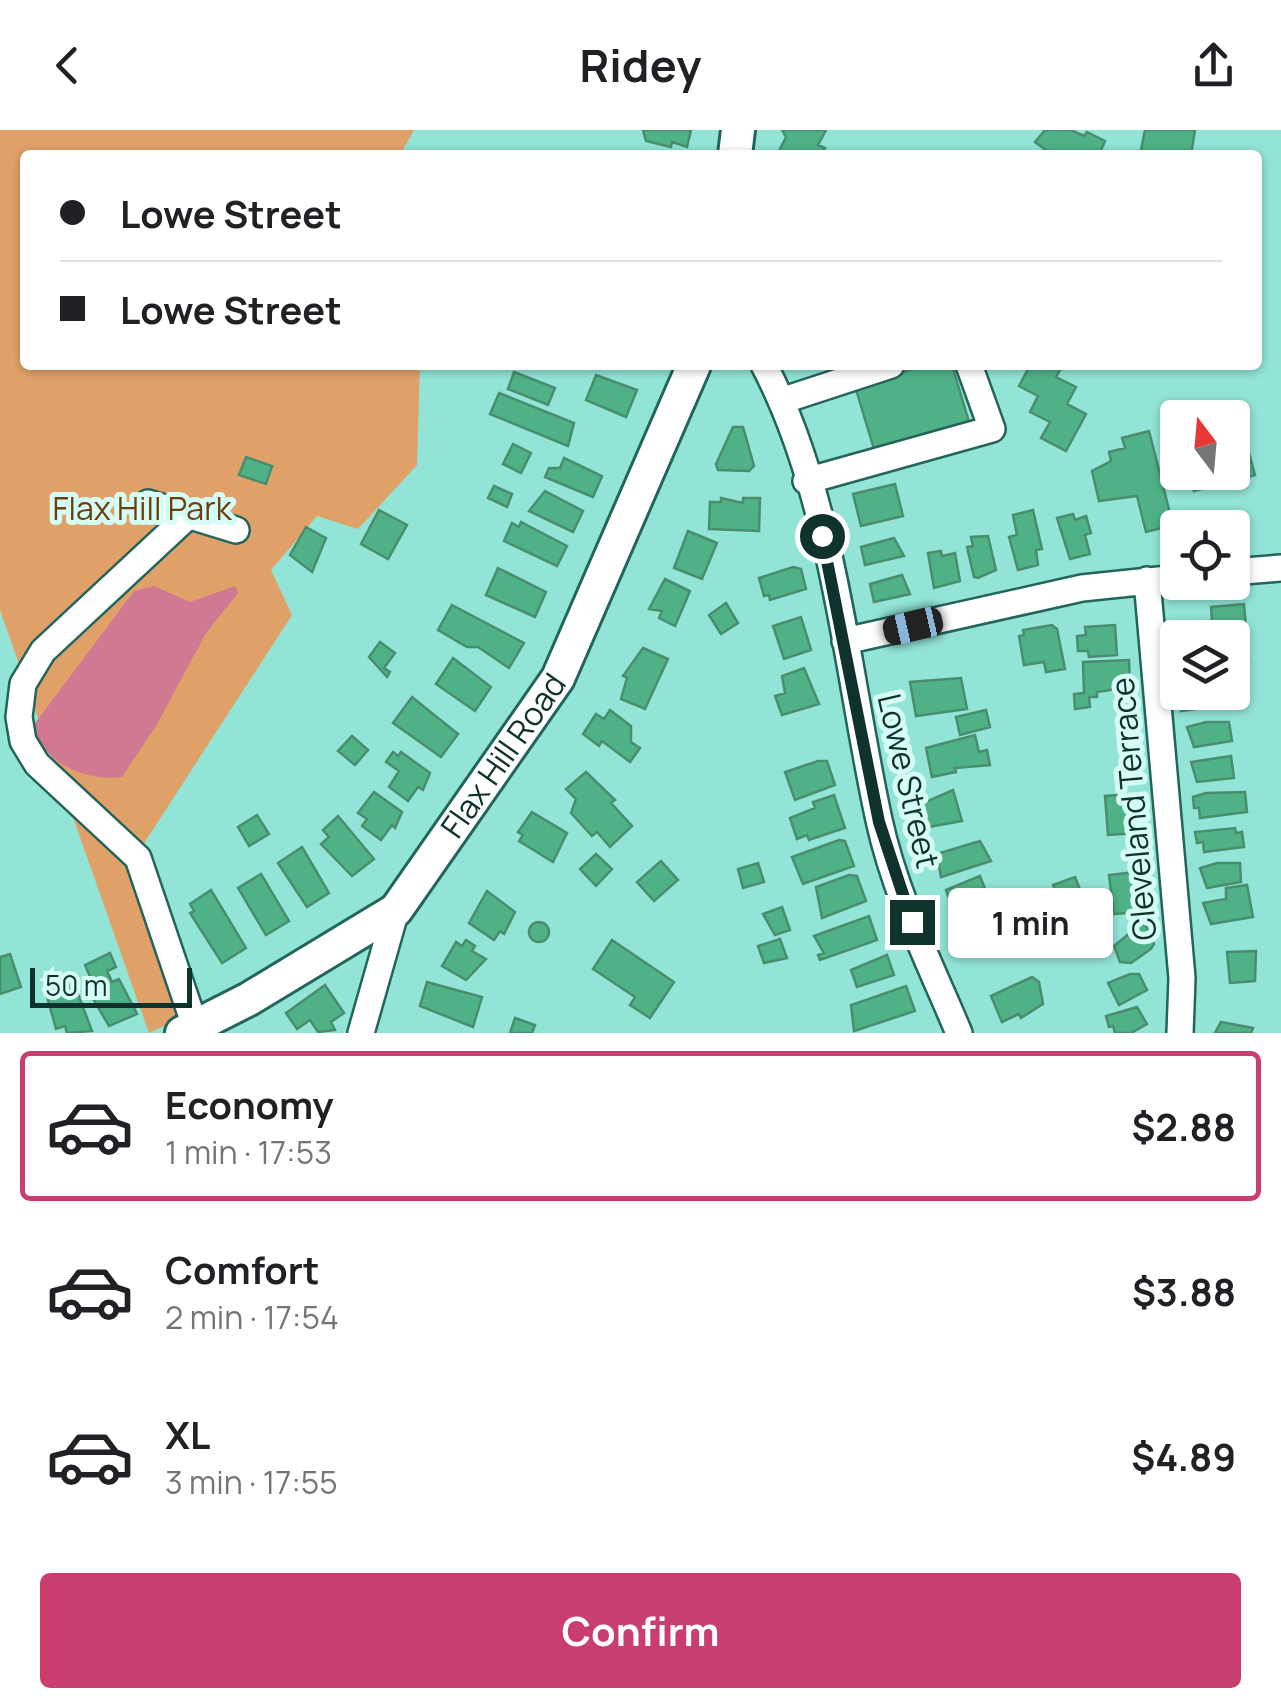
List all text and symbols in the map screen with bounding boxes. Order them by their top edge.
text: Ridey [580,34,701,96]
icon: back [40,38,95,93]
icon: share [1186,38,1241,93]
text: Lowe Street [120,187,342,239]
text: Lowe Street [120,283,342,335]
north arrow [1160,400,1250,490]
map controls [1160,400,1250,710]
park label: Flax Hill Park [52,486,233,530]
button: locate [1160,510,1250,600]
route start [800,514,845,559]
car [880,605,946,647]
button: layers [1160,620,1250,710]
street label: Flax Hill Road [430,664,576,846]
street label: Cleveland Terrace [1100,676,1166,942]
street label: Lowe Street [868,689,950,872]
callout: 1 min [947,887,1112,957]
route end [890,900,935,945]
text: 1 min [991,901,1070,945]
scale bar [30,963,192,1008]
text: 50 m [45,966,108,1004]
text: Economy [165,1078,334,1130]
icon: car [45,1081,135,1171]
text: $2.88 [1131,1100,1236,1152]
text: 1 min · 17:53 [165,1130,332,1174]
text: Comfort [165,1243,319,1295]
icon: car [45,1246,135,1336]
text: $3.88 [1132,1265,1236,1317]
text: 2 min · 17:54 [165,1295,339,1339]
text: XL [165,1408,210,1460]
icon: car [45,1411,135,1501]
text: $4.89 [1131,1430,1236,1482]
text: 3 min · 17:55 [165,1460,338,1504]
button: Confirm [40,1573,1241,1688]

